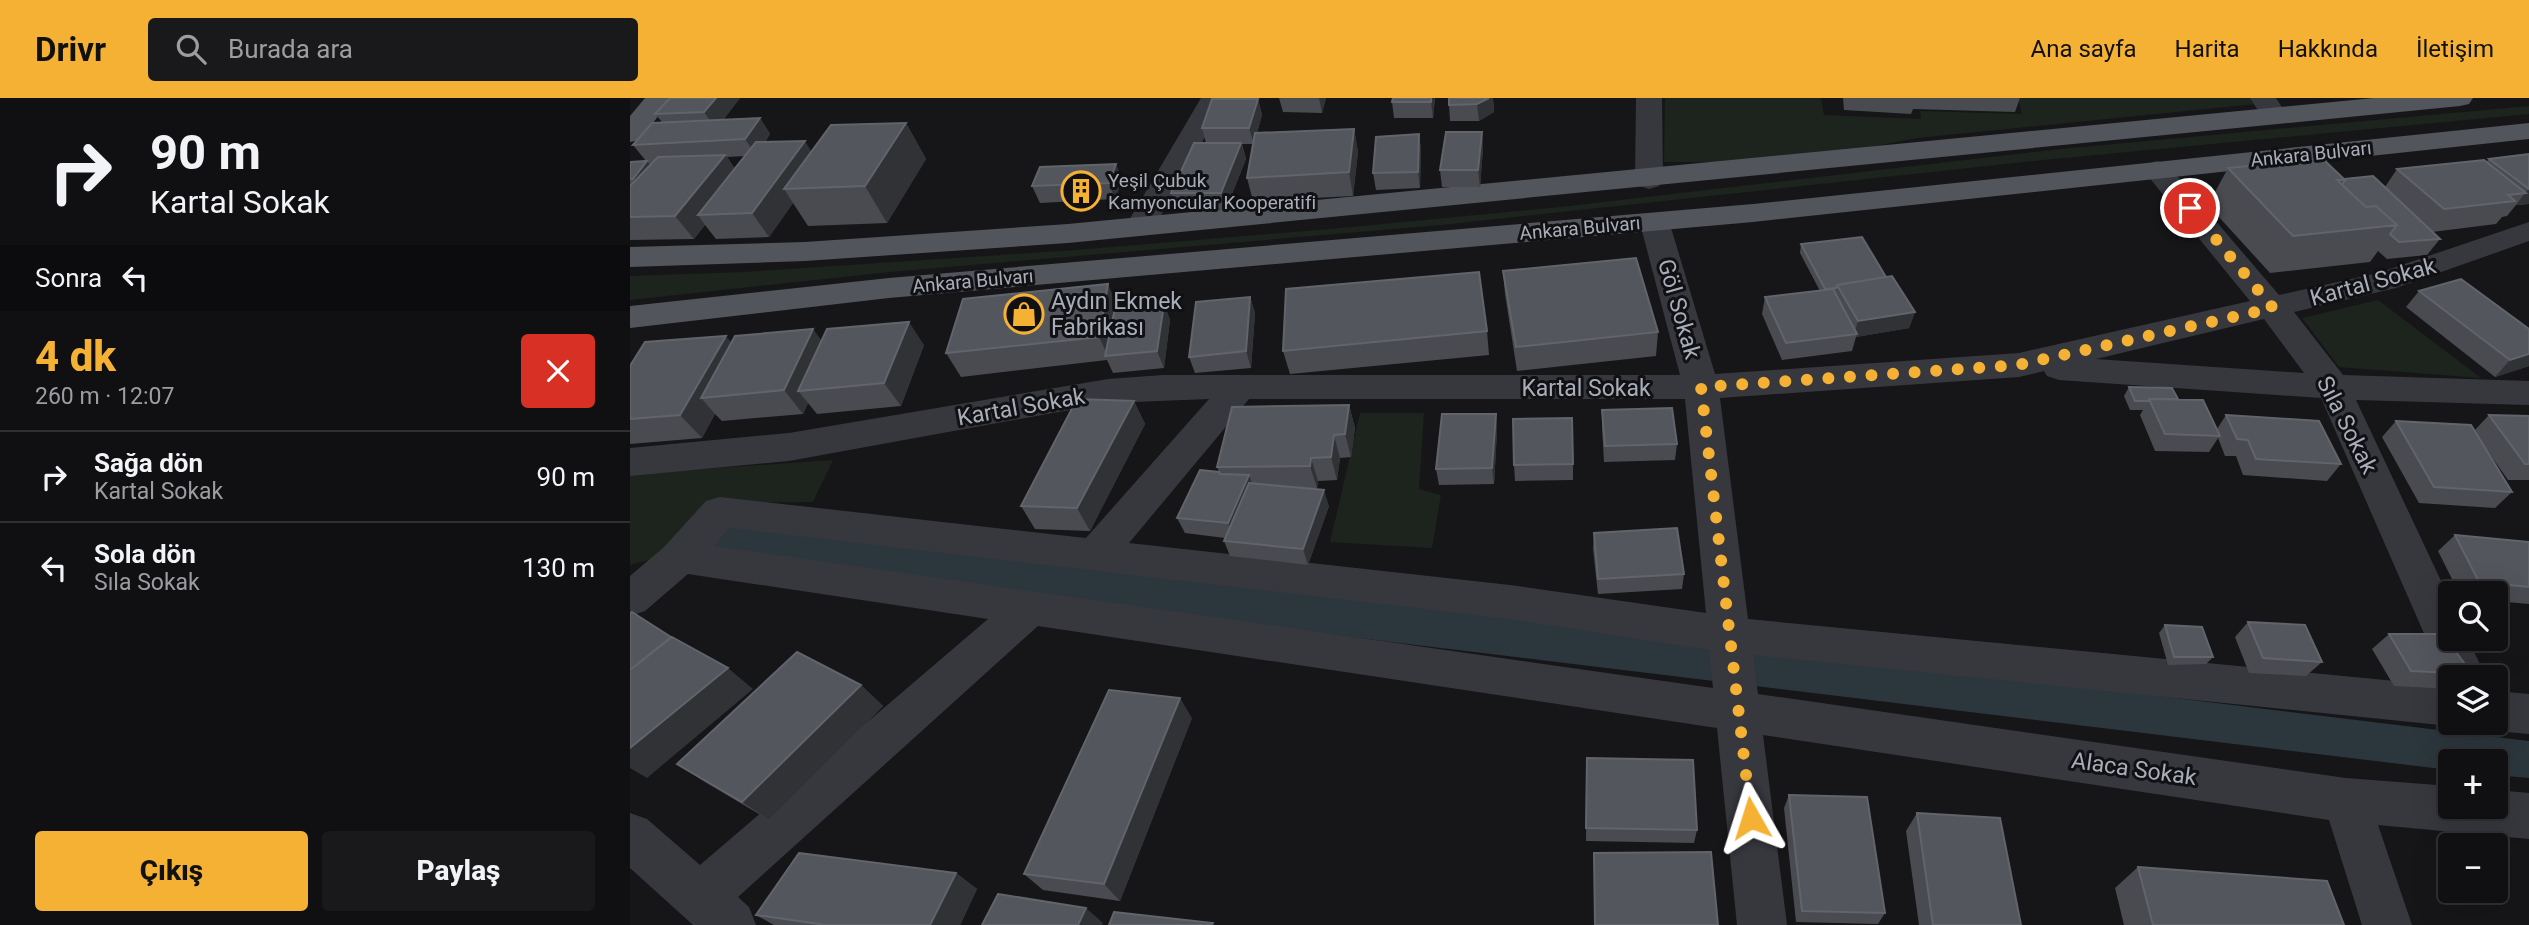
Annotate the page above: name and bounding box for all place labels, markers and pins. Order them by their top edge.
place label: Yeşil Çubuk Kamyoncular Kooperatifi [1108,169,1316,214]
building icon: Yeşil Çubuk Kamyoncular Kooperatifi [1060,170,1102,212]
pin [2160,178,2220,238]
place label: Aydın Ekmek Fabrikası [1051,288,1182,341]
shop icon: Aydın Ekmek Fabrikası [1003,293,1045,335]

